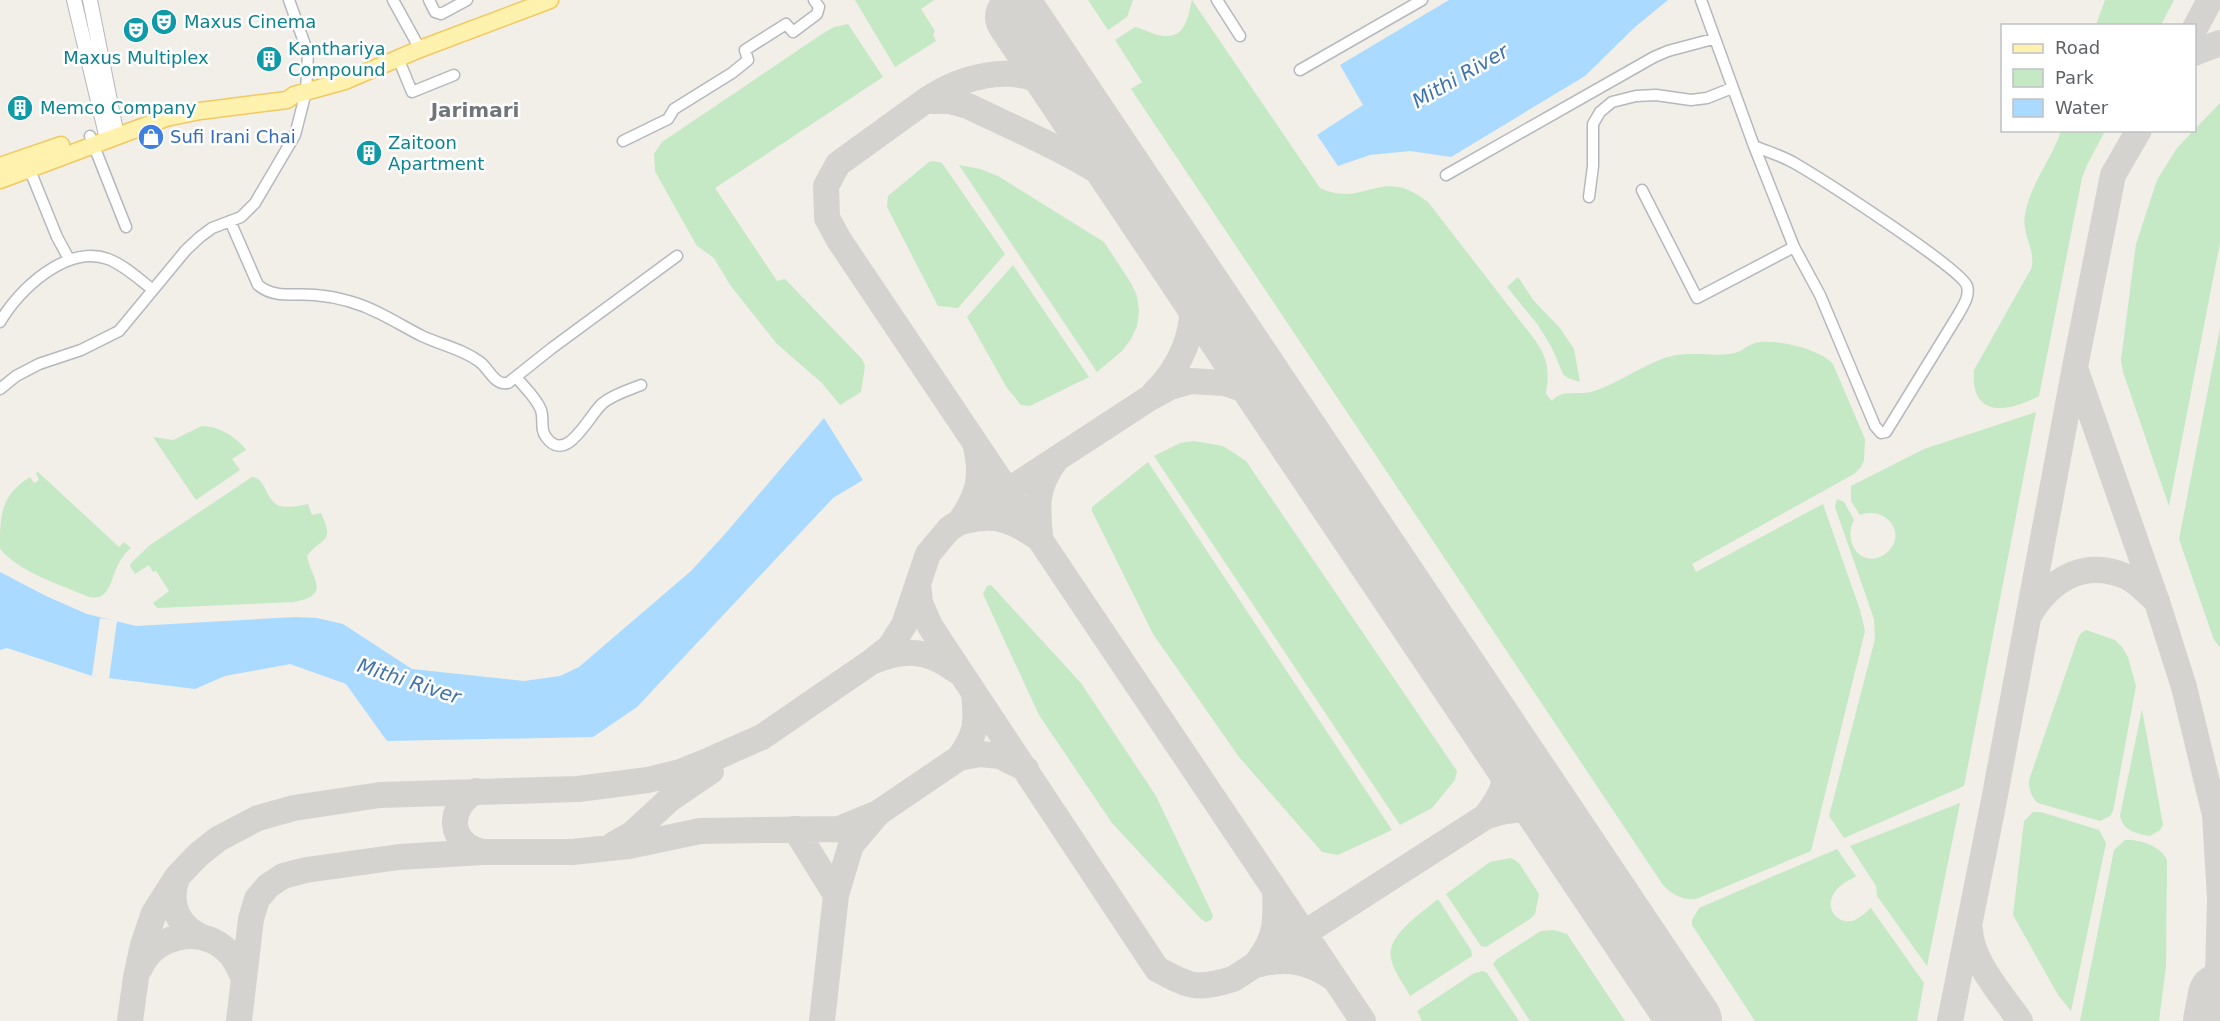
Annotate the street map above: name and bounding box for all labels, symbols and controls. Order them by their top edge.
theatre icon: Maxus Cinema [149,7,179,37]
place label: Maxus Cinema [184,11,316,32]
theatre icon: Maxus Multiplex [121,15,151,45]
legend [2001,24,2196,132]
text: Road [2055,37,2100,58]
place label: Kanthariya Compound [288,38,386,80]
water label: Mithi River [1408,38,1514,113]
building icon: Kanthariya Compound [254,44,284,74]
place label: Maxus Multiplex [63,47,209,68]
text: Park [2055,67,2094,88]
building icon: Memco Company [5,93,35,123]
place label: Memco Company [40,97,197,118]
text: Water [2055,97,2109,118]
district label: Jarimari [429,98,519,122]
shop icon: Sufi Irani Chai [136,122,166,152]
place label: Sufi Irani Chai [170,126,296,147]
place label: Zaitoon Apartment [388,132,484,174]
building icon: Zaitoon Apartment [354,138,384,168]
water label: Mithi River [354,653,465,710]

